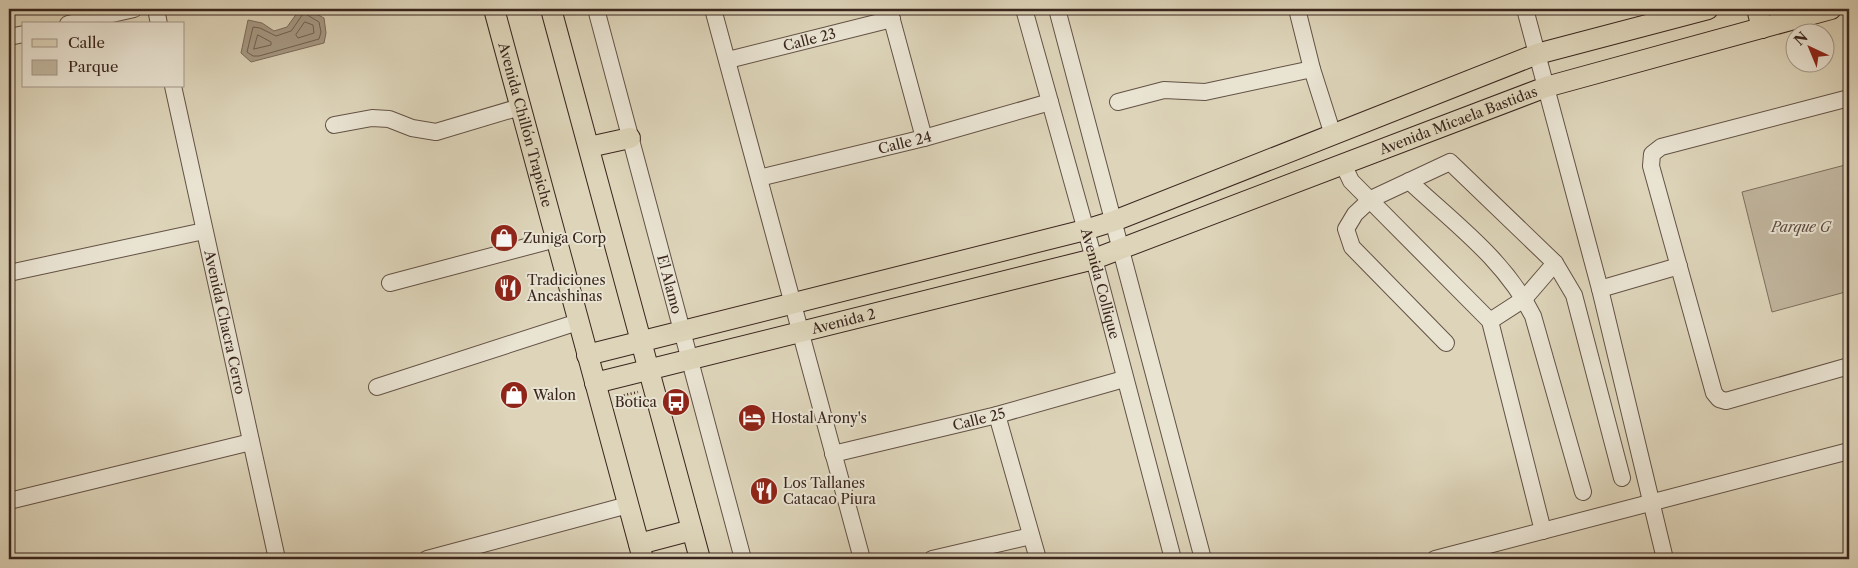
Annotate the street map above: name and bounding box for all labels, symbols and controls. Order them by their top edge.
legend [22,22,185,88]
north arrow [1786,22,1836,72]
street label: Calle 23 [781,24,838,55]
text: N [1790,28,1812,49]
text: Calle [68,33,105,52]
street label: Avenida Chillón Trapiche [494,40,556,209]
text: Parque [68,57,118,76]
street label: Avenida Micaela Bastidas [1376,82,1540,159]
street label: Calle 24 [876,127,934,158]
park label: Parque G [1770,218,1832,236]
shop icon: Zuniga Corp [489,223,519,253]
street label: Avenida Collique [1077,225,1124,341]
place label: Zuniga Corp [523,229,606,247]
street label: Avenida Chacra Cerro [200,248,250,396]
street label: El Alamo [653,253,686,316]
place label: Tradiciones Ancashinas [526,271,606,305]
restaurant icon: Tradiciones Ancashinas [493,273,523,303]
street label: Avenida 2 [809,305,877,338]
shop icon: Walon [499,380,529,410]
place label: Walon [532,386,576,404]
bus stop icon: Botica [661,387,691,417]
place label: Botica [615,393,658,411]
hotel icon: Hostal Arony's [737,403,767,433]
street label: Calle 25 [951,404,1007,434]
place label: Hostal Arony's [771,409,867,427]
place label: Los Tallanes Catacao Piura [783,474,877,508]
restaurant icon: Los Tallanes Catacao Piura [749,476,779,506]

